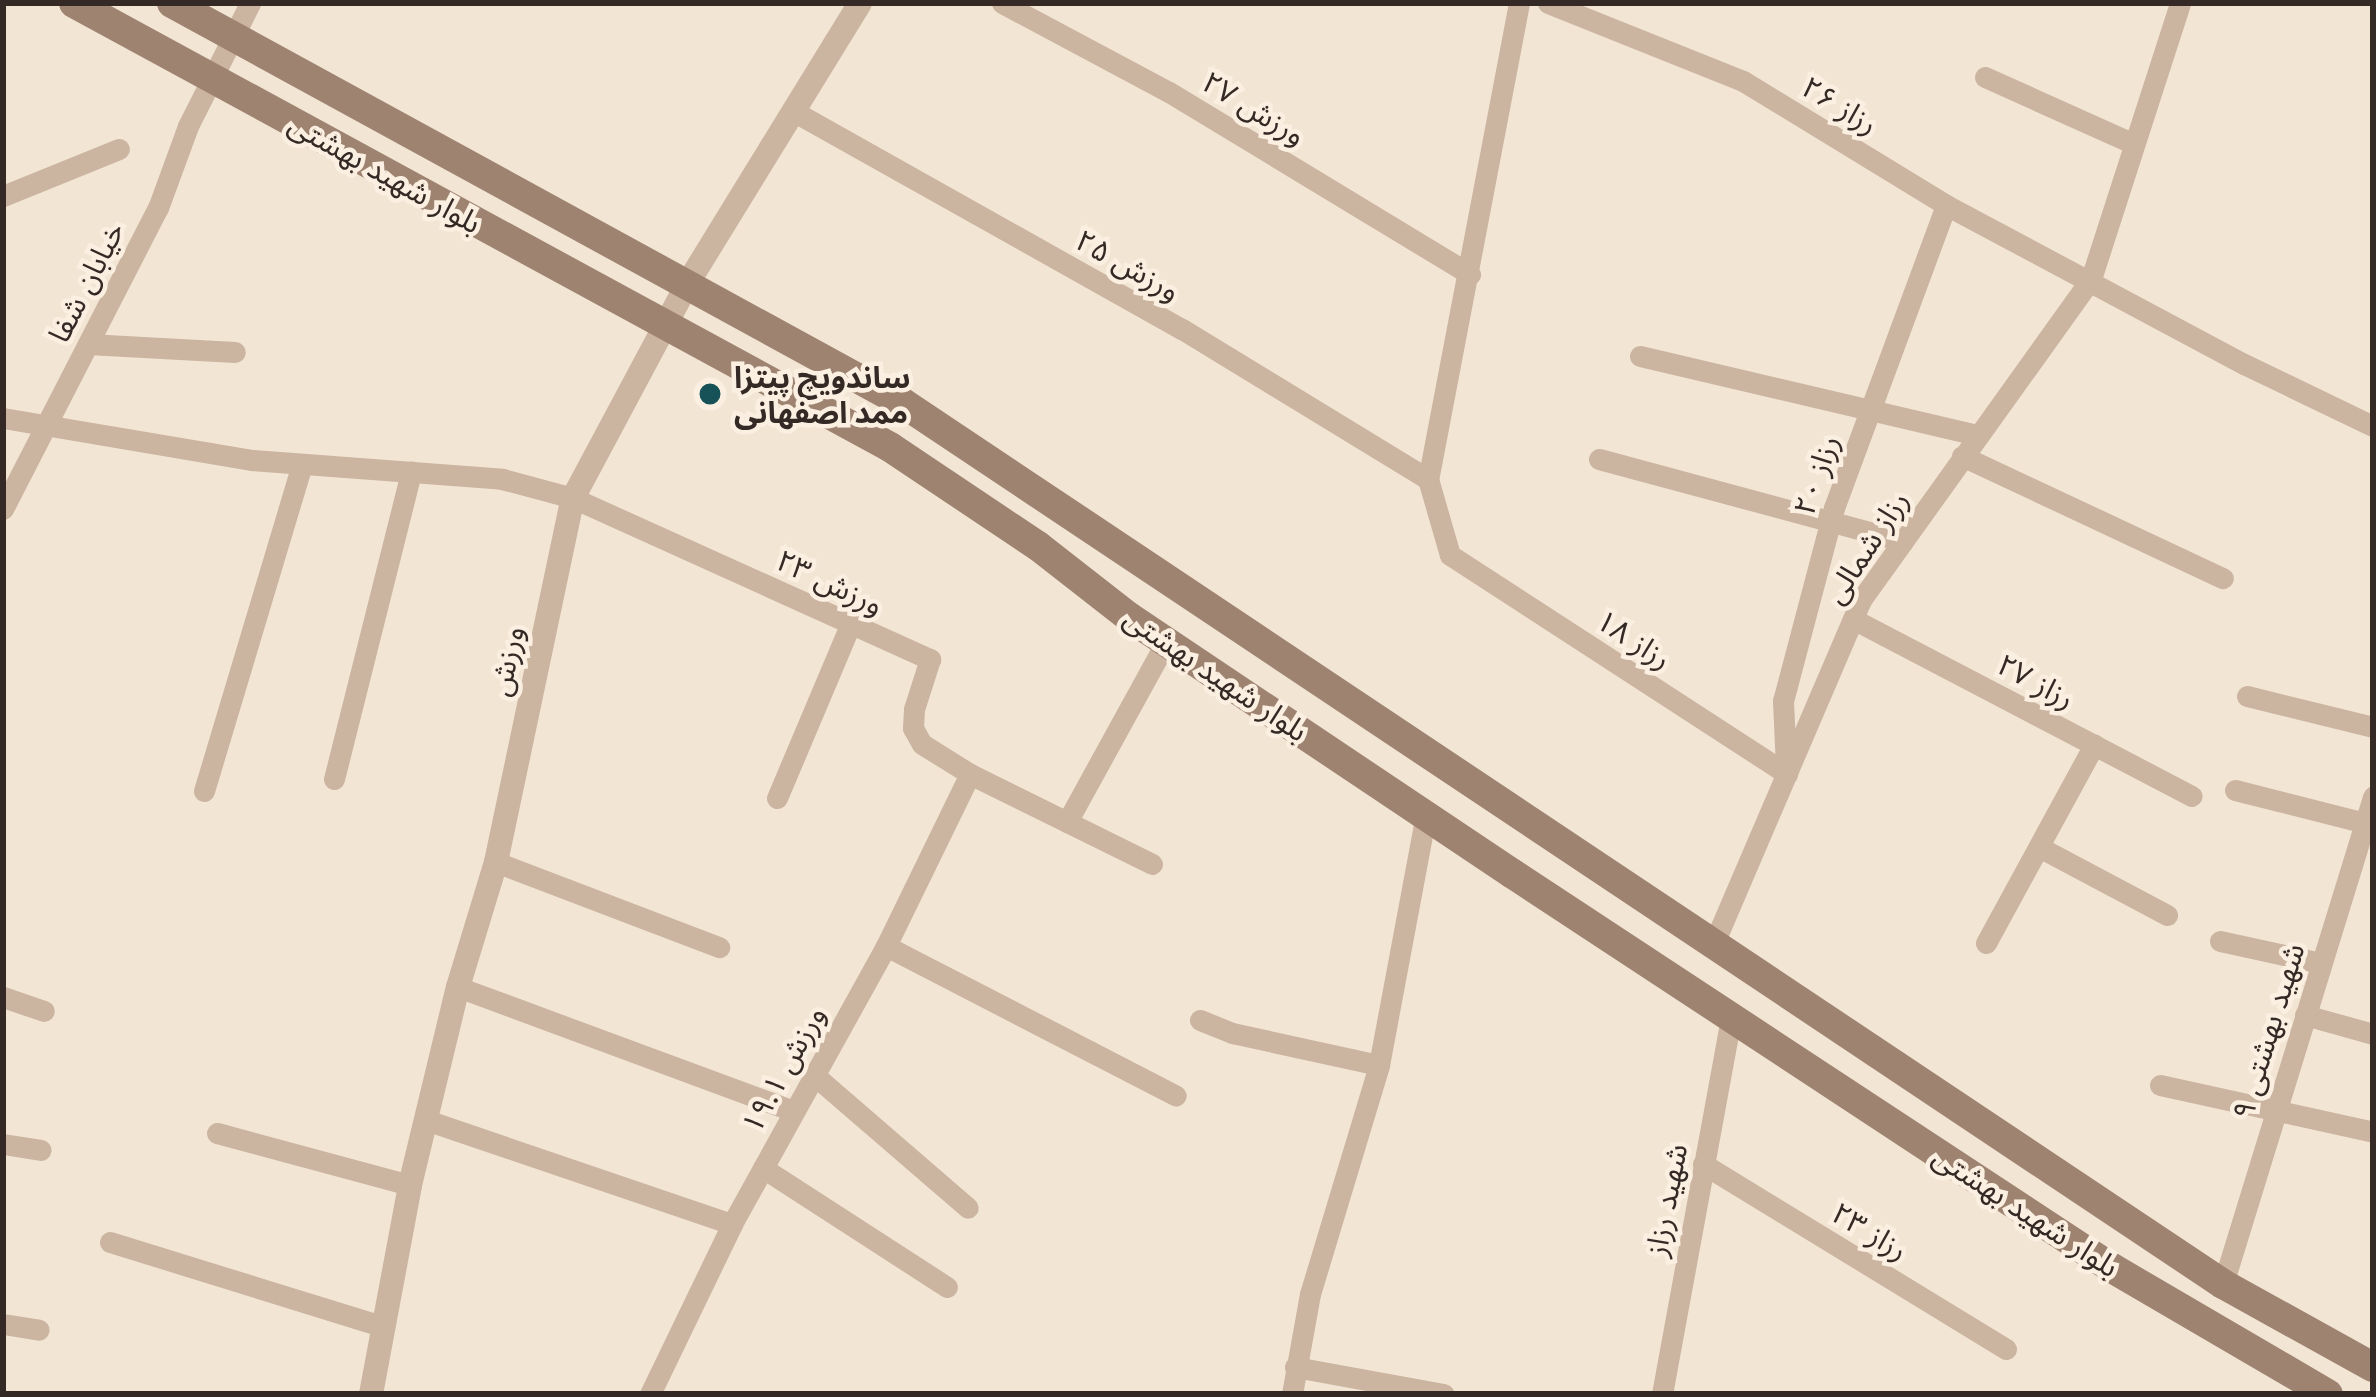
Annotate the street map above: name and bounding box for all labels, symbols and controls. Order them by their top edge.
street label: ورزش ۲۷ [1196,63,1312,153]
street label: رزاز ۲۶ [1796,68,1884,142]
street label: بلوار شهید بهشتی [283,105,487,241]
street label: خیابان شفا [40,216,132,348]
street label: ورزش ۲۵ [1070,222,1186,308]
place label: ساندویچ پیتزا ممد اصفهانی [734,359,911,430]
marker: ساندویچ پیتزا ممد اصفهانی [697,381,723,407]
street label: رزاز ۲۰ [1786,430,1846,520]
street label: رزاز شمالی [1816,484,1916,610]
street label: ورزش ۲۳ [771,542,889,622]
street label: بلوار شهید بهشتی [1117,599,1315,749]
street label: رزاز ۱۸ [1590,602,1678,676]
street label: ورزش [481,623,531,699]
street label: رزاز ۲۷ [1991,646,2081,716]
street label: شهید بهشتی ۹ [2224,939,2312,1123]
street label: ورزش ۱۹.۱ [733,999,833,1139]
street label: بلوار شهید بهشتی [1926,1138,2126,1284]
street label: شهید رزاز [1637,1141,1695,1259]
street label: رزاز ۲۳ [1826,1194,1914,1268]

